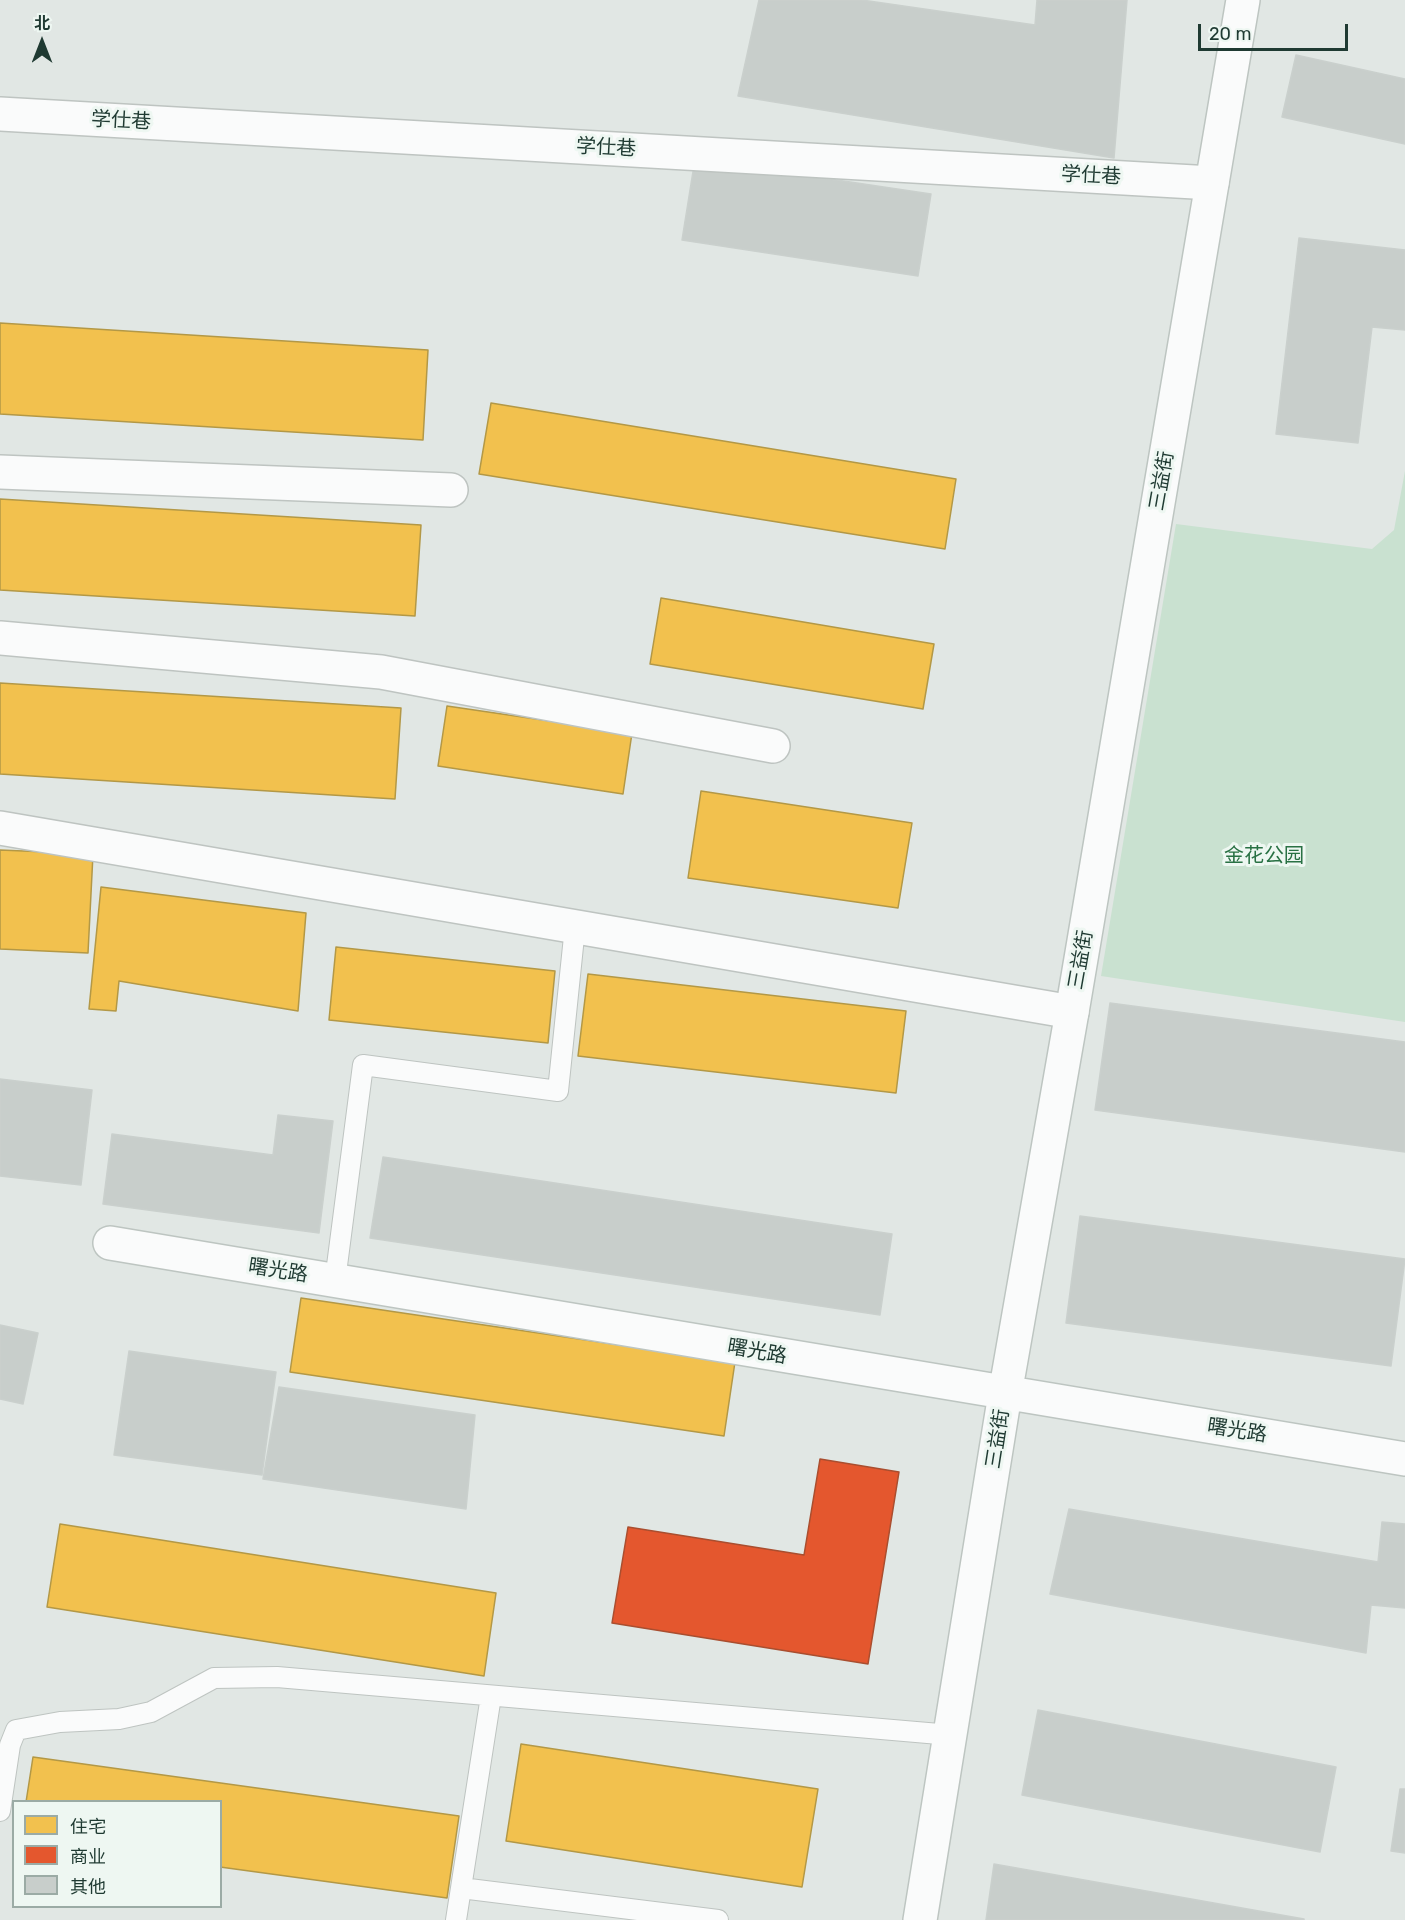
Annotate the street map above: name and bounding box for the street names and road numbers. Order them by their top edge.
street label: 学仕巷 [90,107,152,135]
street label: 学仕巷 [575,134,637,162]
street label: 学仕巷 [1060,162,1122,190]
street label: 三益街 [1145,449,1179,513]
street label: 三益街 [1064,928,1098,992]
street label: 曙光路 [246,1254,310,1288]
street label: 曙光路 [725,1335,789,1369]
street label: 三益街 [981,1407,1015,1471]
street label: 曙光路 [1205,1414,1269,1448]

